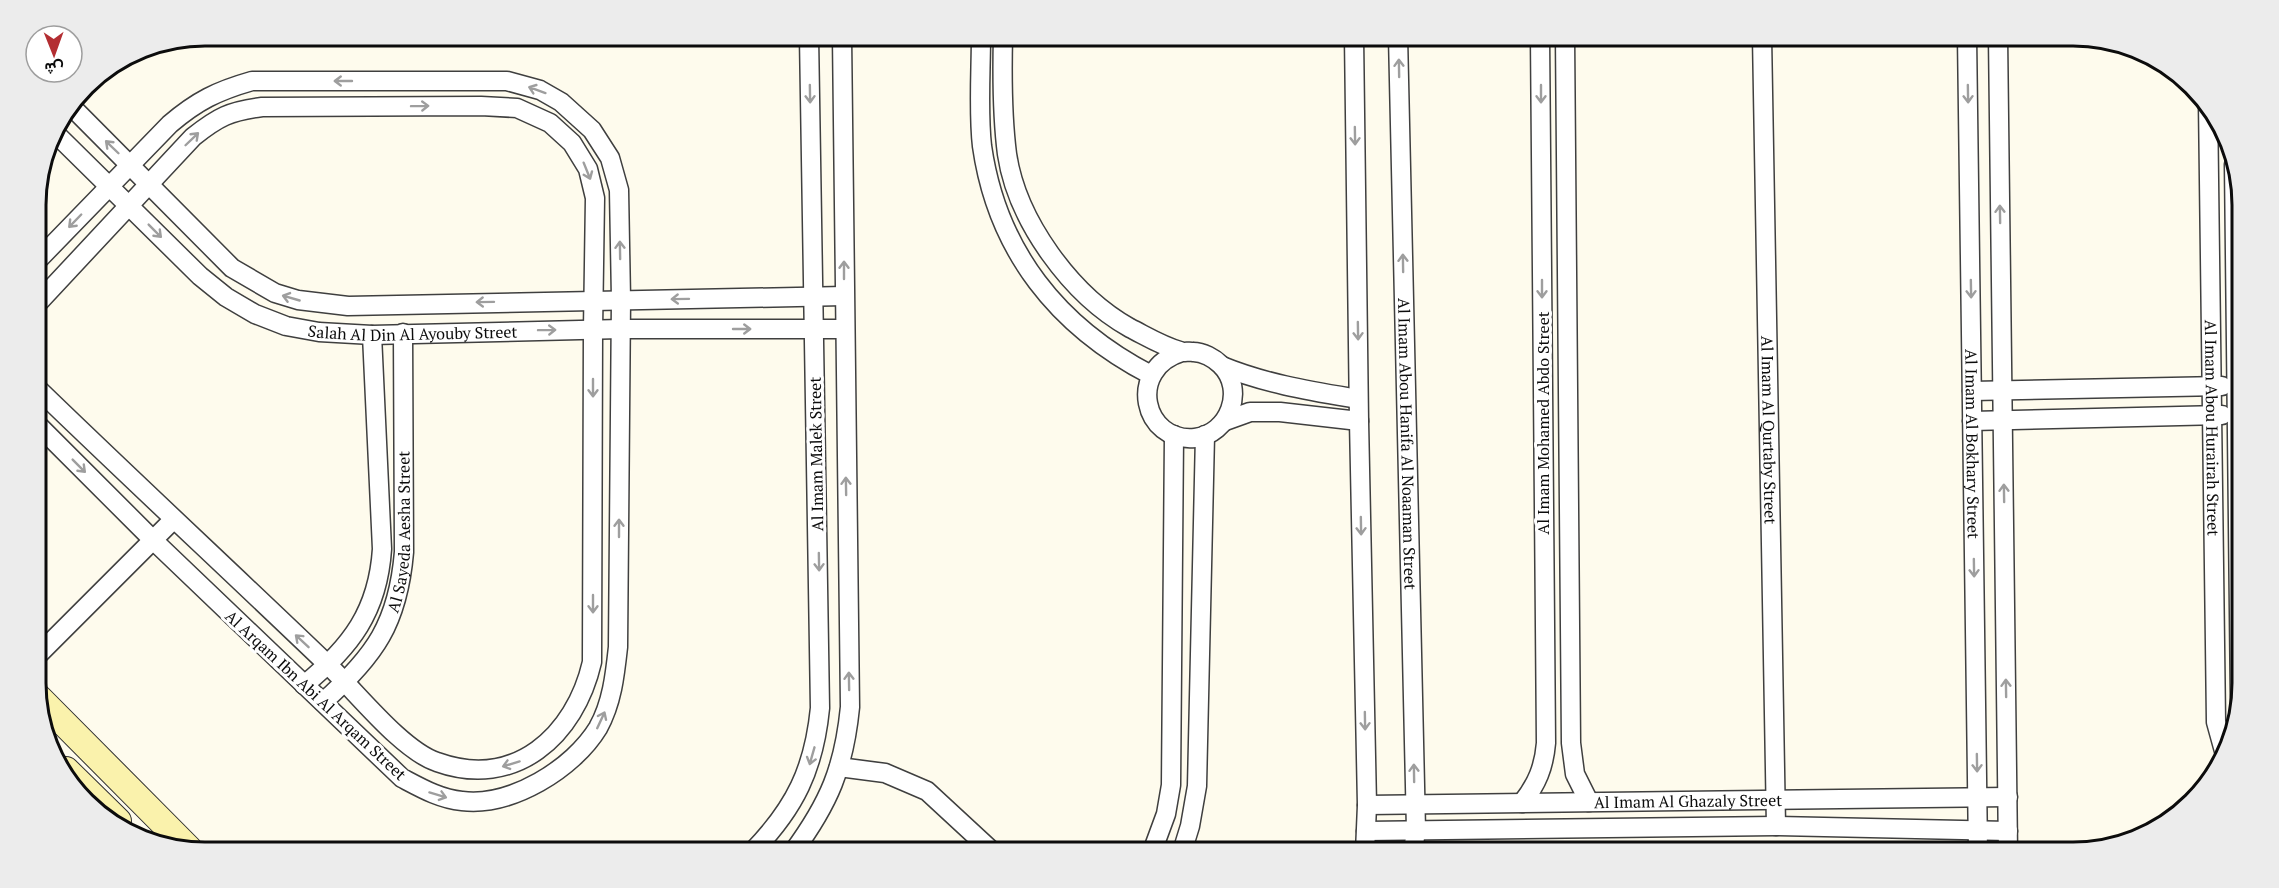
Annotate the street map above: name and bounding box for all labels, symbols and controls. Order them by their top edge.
north arrow [24,24,84,84]
text: ش [44,58,64,80]
one-way arrow [1393,58,1405,78]
one-way arrow [334,75,354,87]
one-way arrow [528,84,546,95]
one-way arrow [804,84,816,104]
one-way arrow [1535,84,1547,104]
one-way arrow [1962,84,1974,104]
one-way arrow [409,100,429,112]
one-way arrow [1349,126,1361,146]
one-way arrow [184,132,199,146]
one-way arrow [105,139,120,154]
one-way arrow [582,161,593,180]
one-way arrow [1995,205,2006,225]
one-way arrow [68,214,83,229]
one-way arrow [147,224,162,238]
one-way arrow [614,240,626,260]
one-way arrow [1397,253,1409,273]
one-way arrow [838,260,849,280]
one-way arrow [1536,279,1548,299]
one-way arrow [1965,279,1976,299]
one-way arrow [282,292,301,303]
one-way arrow [671,293,691,305]
one-way arrow [476,297,496,308]
street label: Al Imam Abou Hanifa Al Noaaman Street [1393,298,1422,590]
street label: Al Imam Mohamed Abdo Street [1532,311,1554,535]
street label: Salah Al Din Al Ayouby Street [306,319,518,346]
street label: Al Imam Abou Hurairah Street [2200,320,2225,536]
one-way arrow [1352,321,1363,341]
one-way arrow [732,323,752,335]
one-way arrow [537,325,557,336]
street label: Al Imam Al Qurtaby Street [1756,335,1782,525]
street label: Al Imam Al Bokhary Street [1960,349,1985,539]
street label: Al Imam Malek Street [804,377,828,531]
one-way arrow [587,378,599,398]
street label: Al Sayeda Aesha Street [382,451,415,615]
one-way arrow [72,459,87,474]
one-way arrow [841,476,852,496]
one-way arrow [1998,484,2010,504]
one-way arrow [1355,516,1367,536]
one-way arrow [613,518,625,538]
one-way arrow [813,552,825,572]
one-way arrow [1969,558,1980,578]
one-way arrow [587,594,599,614]
street label: Al Arqam Ibn Abi Al Arqam Street [221,605,411,785]
one-way arrow [295,634,310,648]
one-way arrow [844,671,855,691]
one-way arrow [2000,679,2012,699]
one-way arrow [596,711,607,729]
one-way arrow [1359,711,1371,731]
one-way arrow [806,747,817,766]
one-way arrow [1971,753,1983,773]
one-way arrow [502,759,521,770]
one-way arrow [1409,763,1420,783]
street label: Al Imam Al Ghazaly Street [1594,789,1782,813]
one-way arrow [428,790,447,801]

